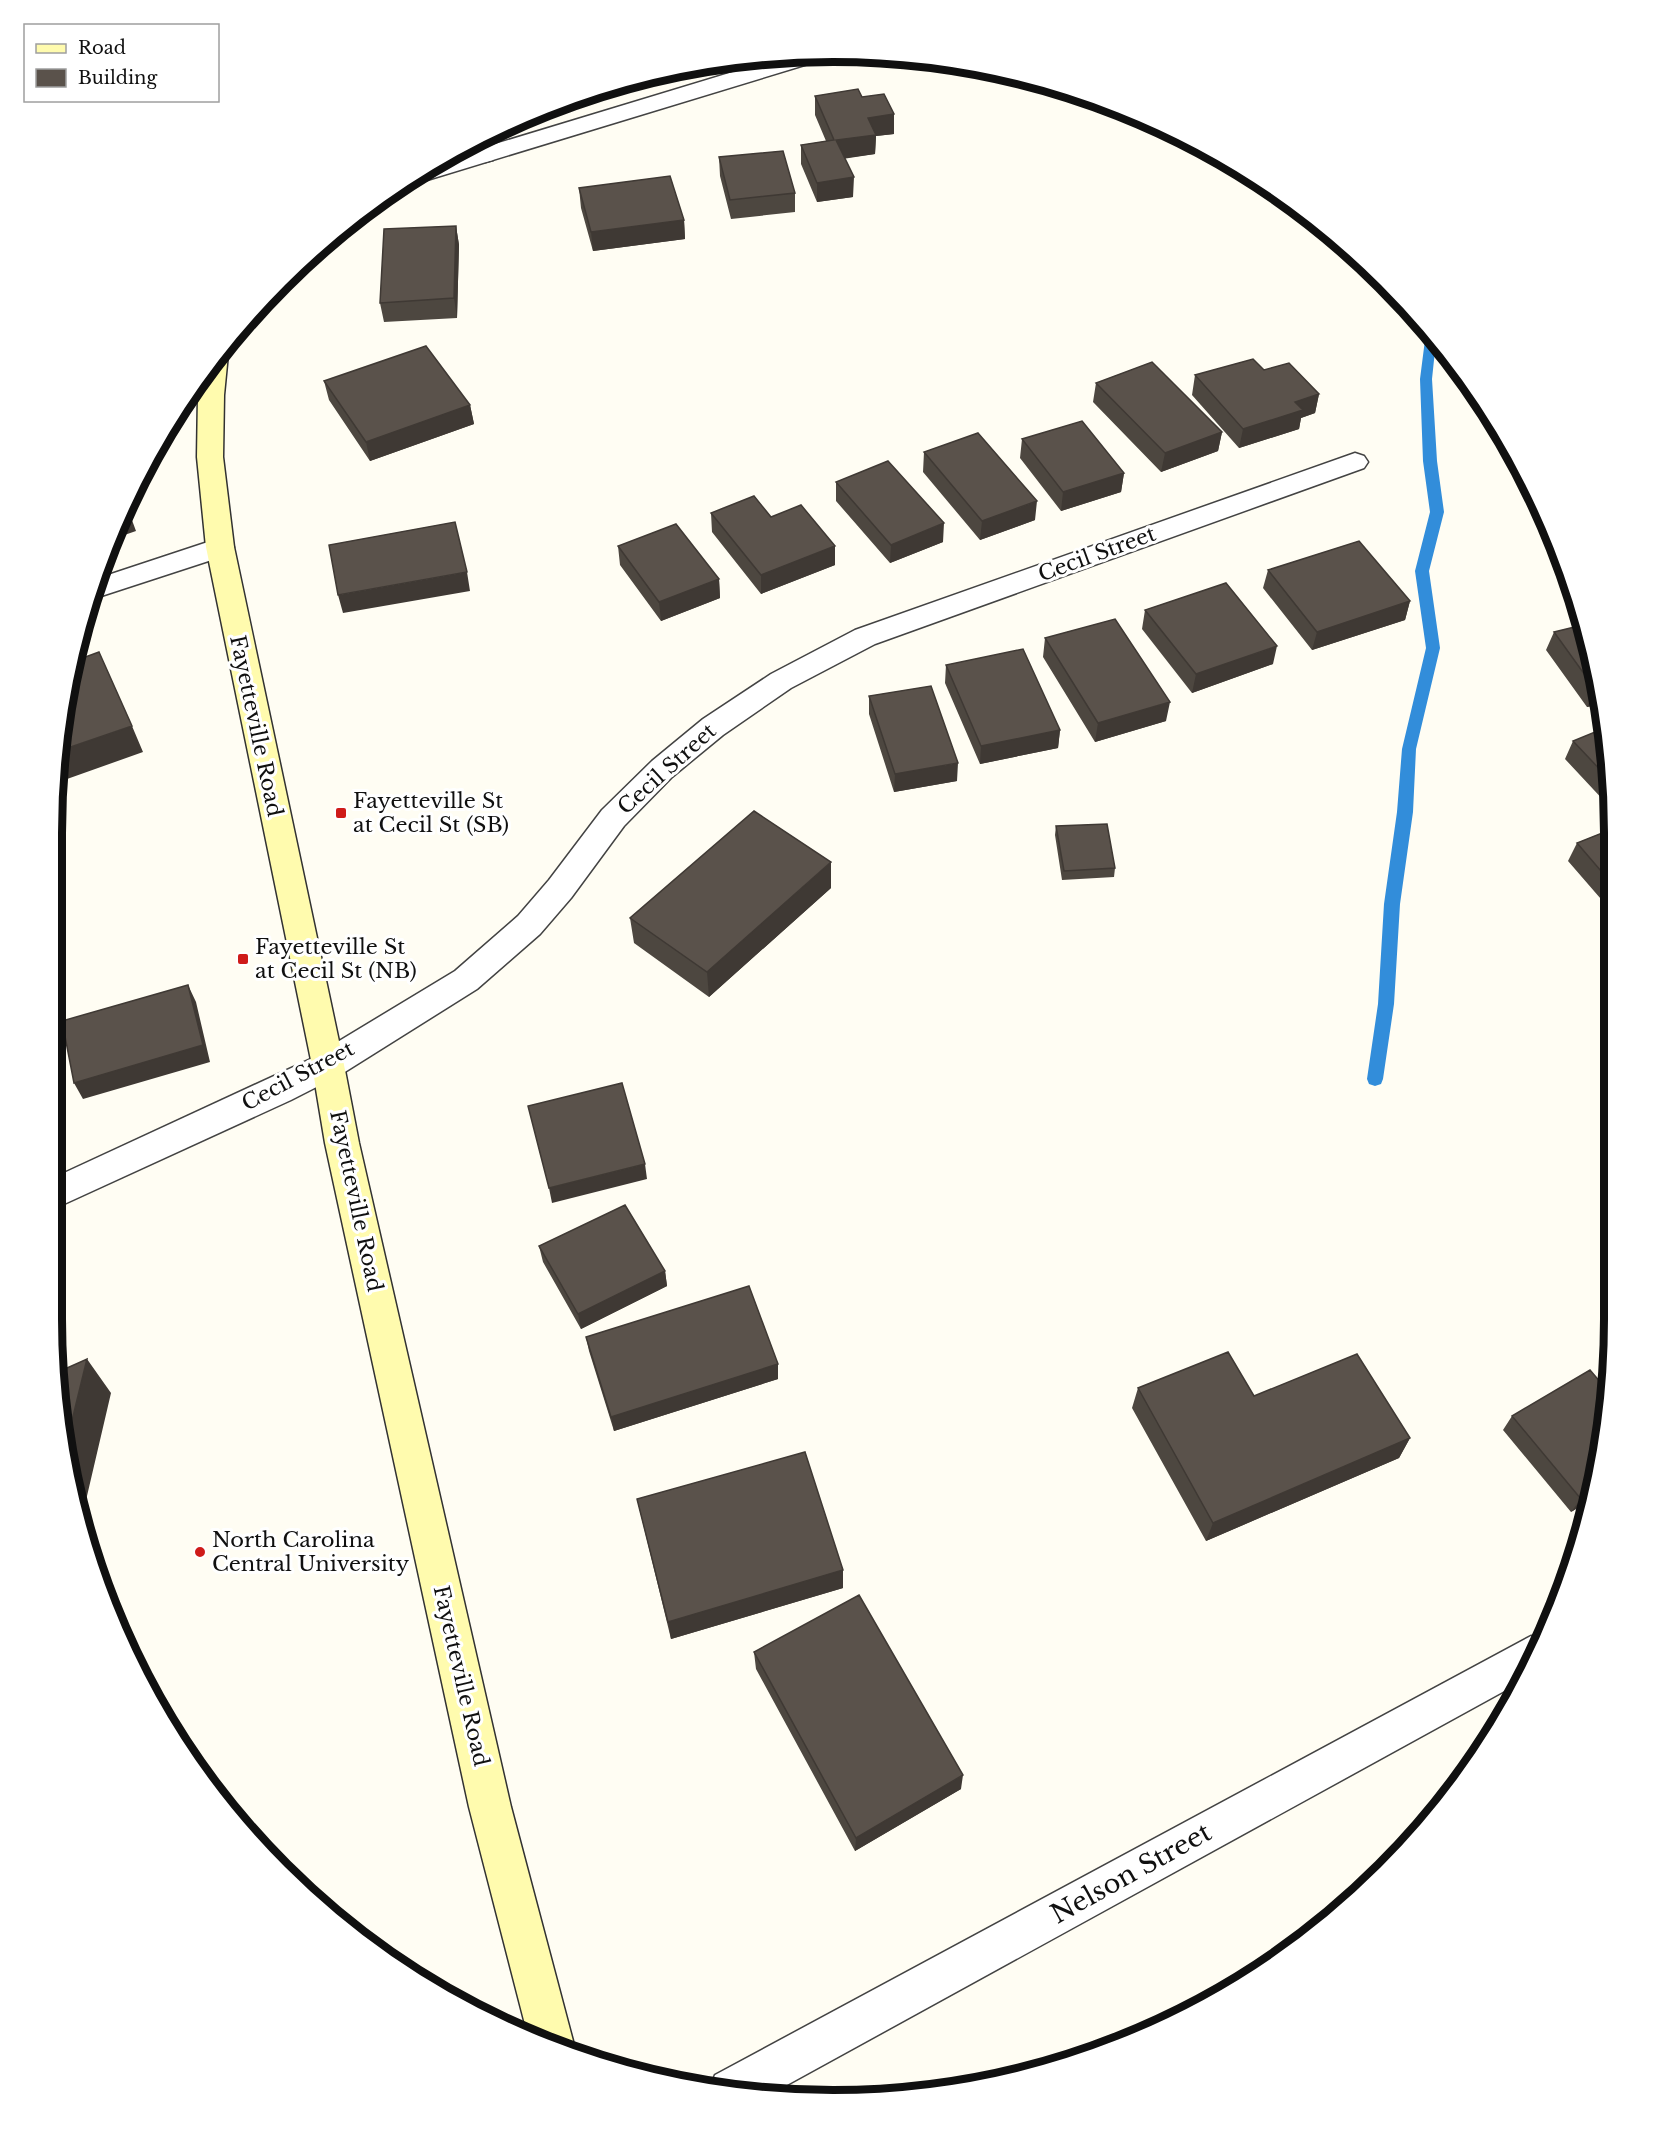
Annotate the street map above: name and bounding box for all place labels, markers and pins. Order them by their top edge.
place label: Fayetteville St at Cecil St (SB) [353,788,509,838]
marker: Fayetteville St at Cecil St (SB) [334,806,348,820]
place label: Fayetteville St at Cecil St (NB) [255,934,417,984]
marker: Fayetteville St at Cecil St (NB) [236,952,250,966]
place label: North Carolina Central University [212,1527,410,1577]
marker: North Carolina Central University [193,1545,207,1559]

